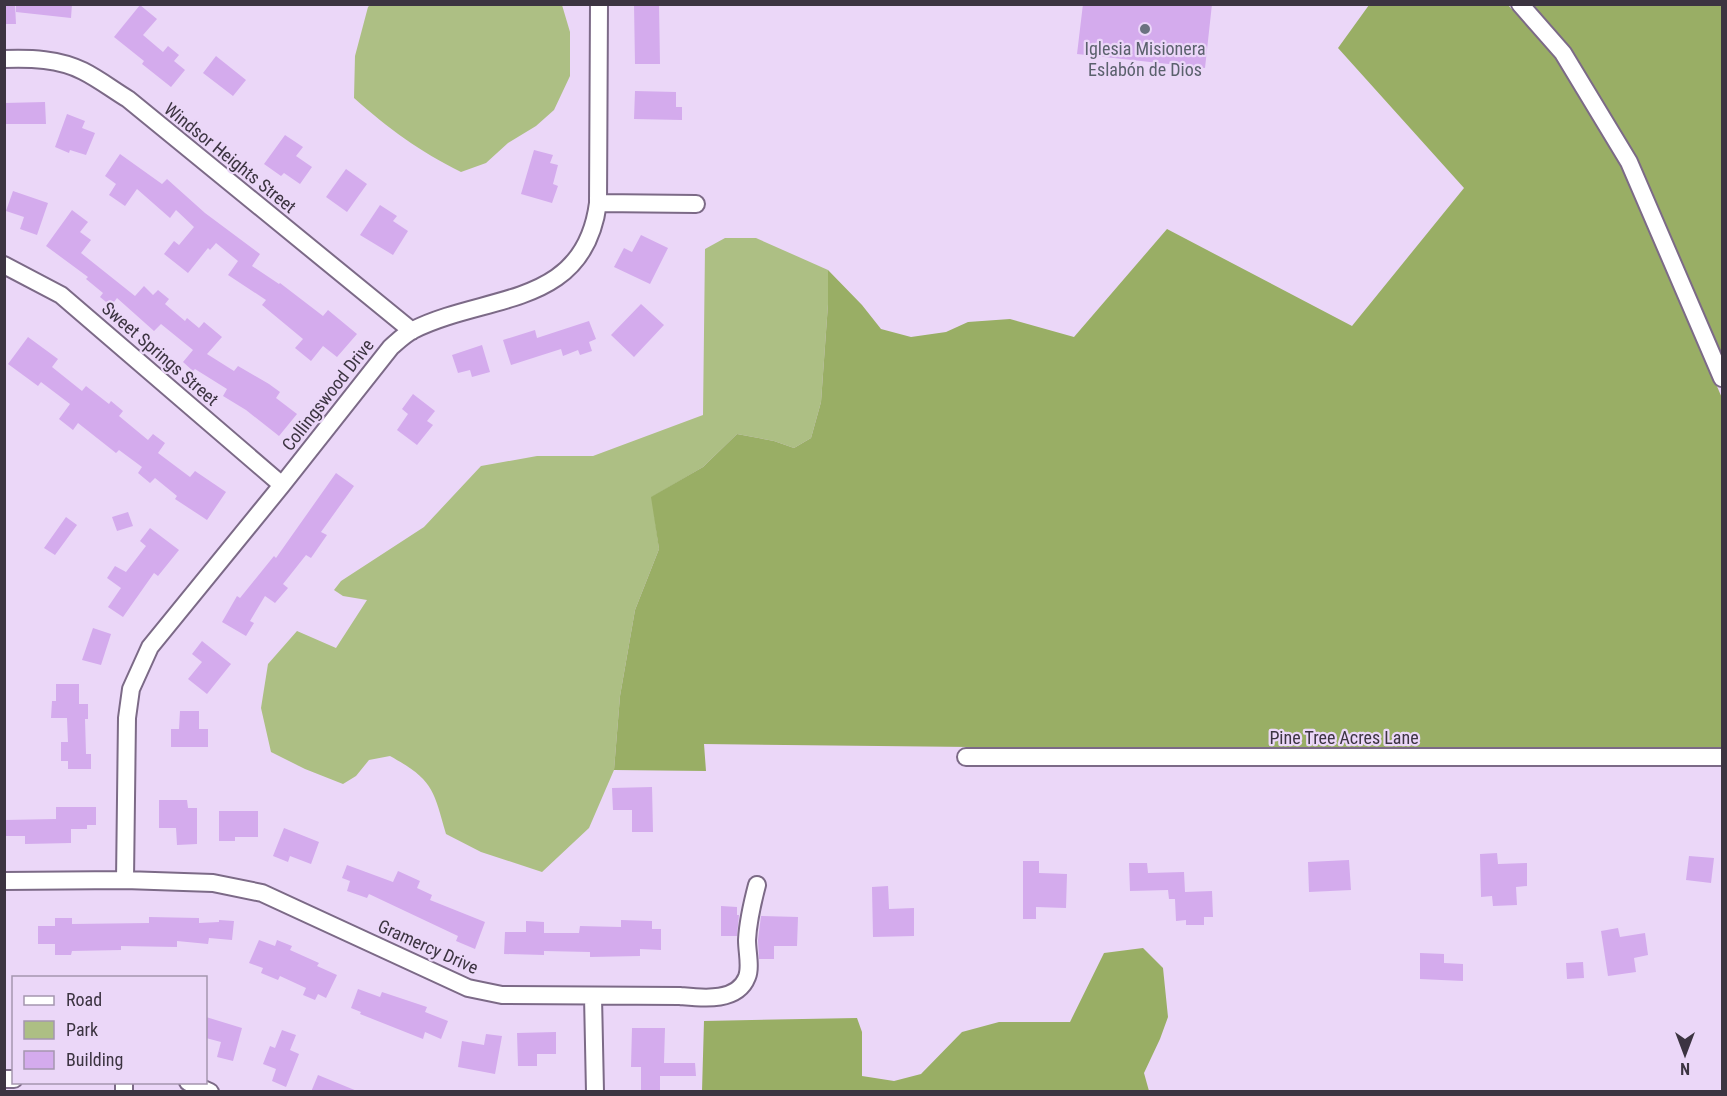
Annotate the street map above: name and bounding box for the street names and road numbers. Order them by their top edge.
street label: Windsor Heights Street [160,98,300,217]
street label: Sweet Springs Street [98,297,223,410]
street label: Collingswood Drive [277,335,378,455]
street label: Pine Tree Acres Lane [1269,727,1419,748]
street label: Gramercy Drive [375,915,482,978]

